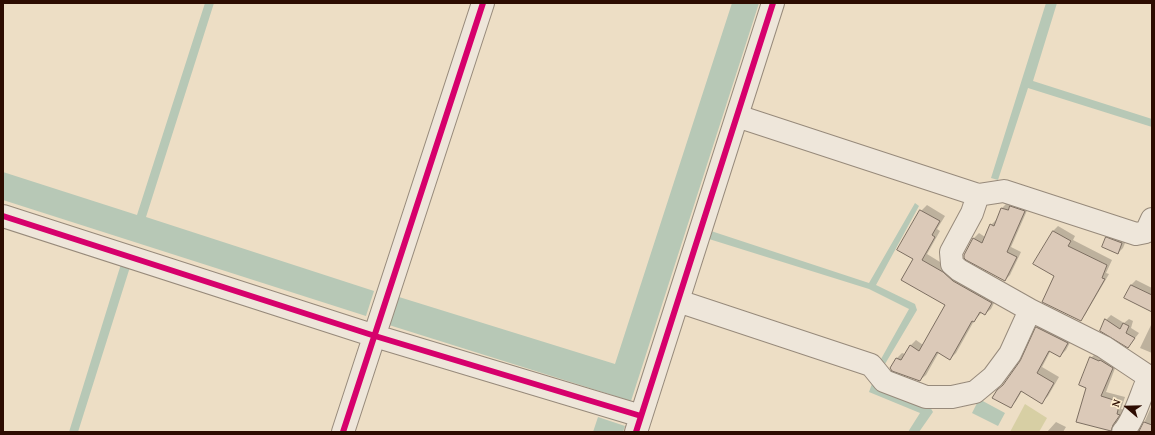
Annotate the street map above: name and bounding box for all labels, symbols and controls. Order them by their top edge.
north arrow [1107,387,1147,427]
text: N [1107,397,1124,409]

